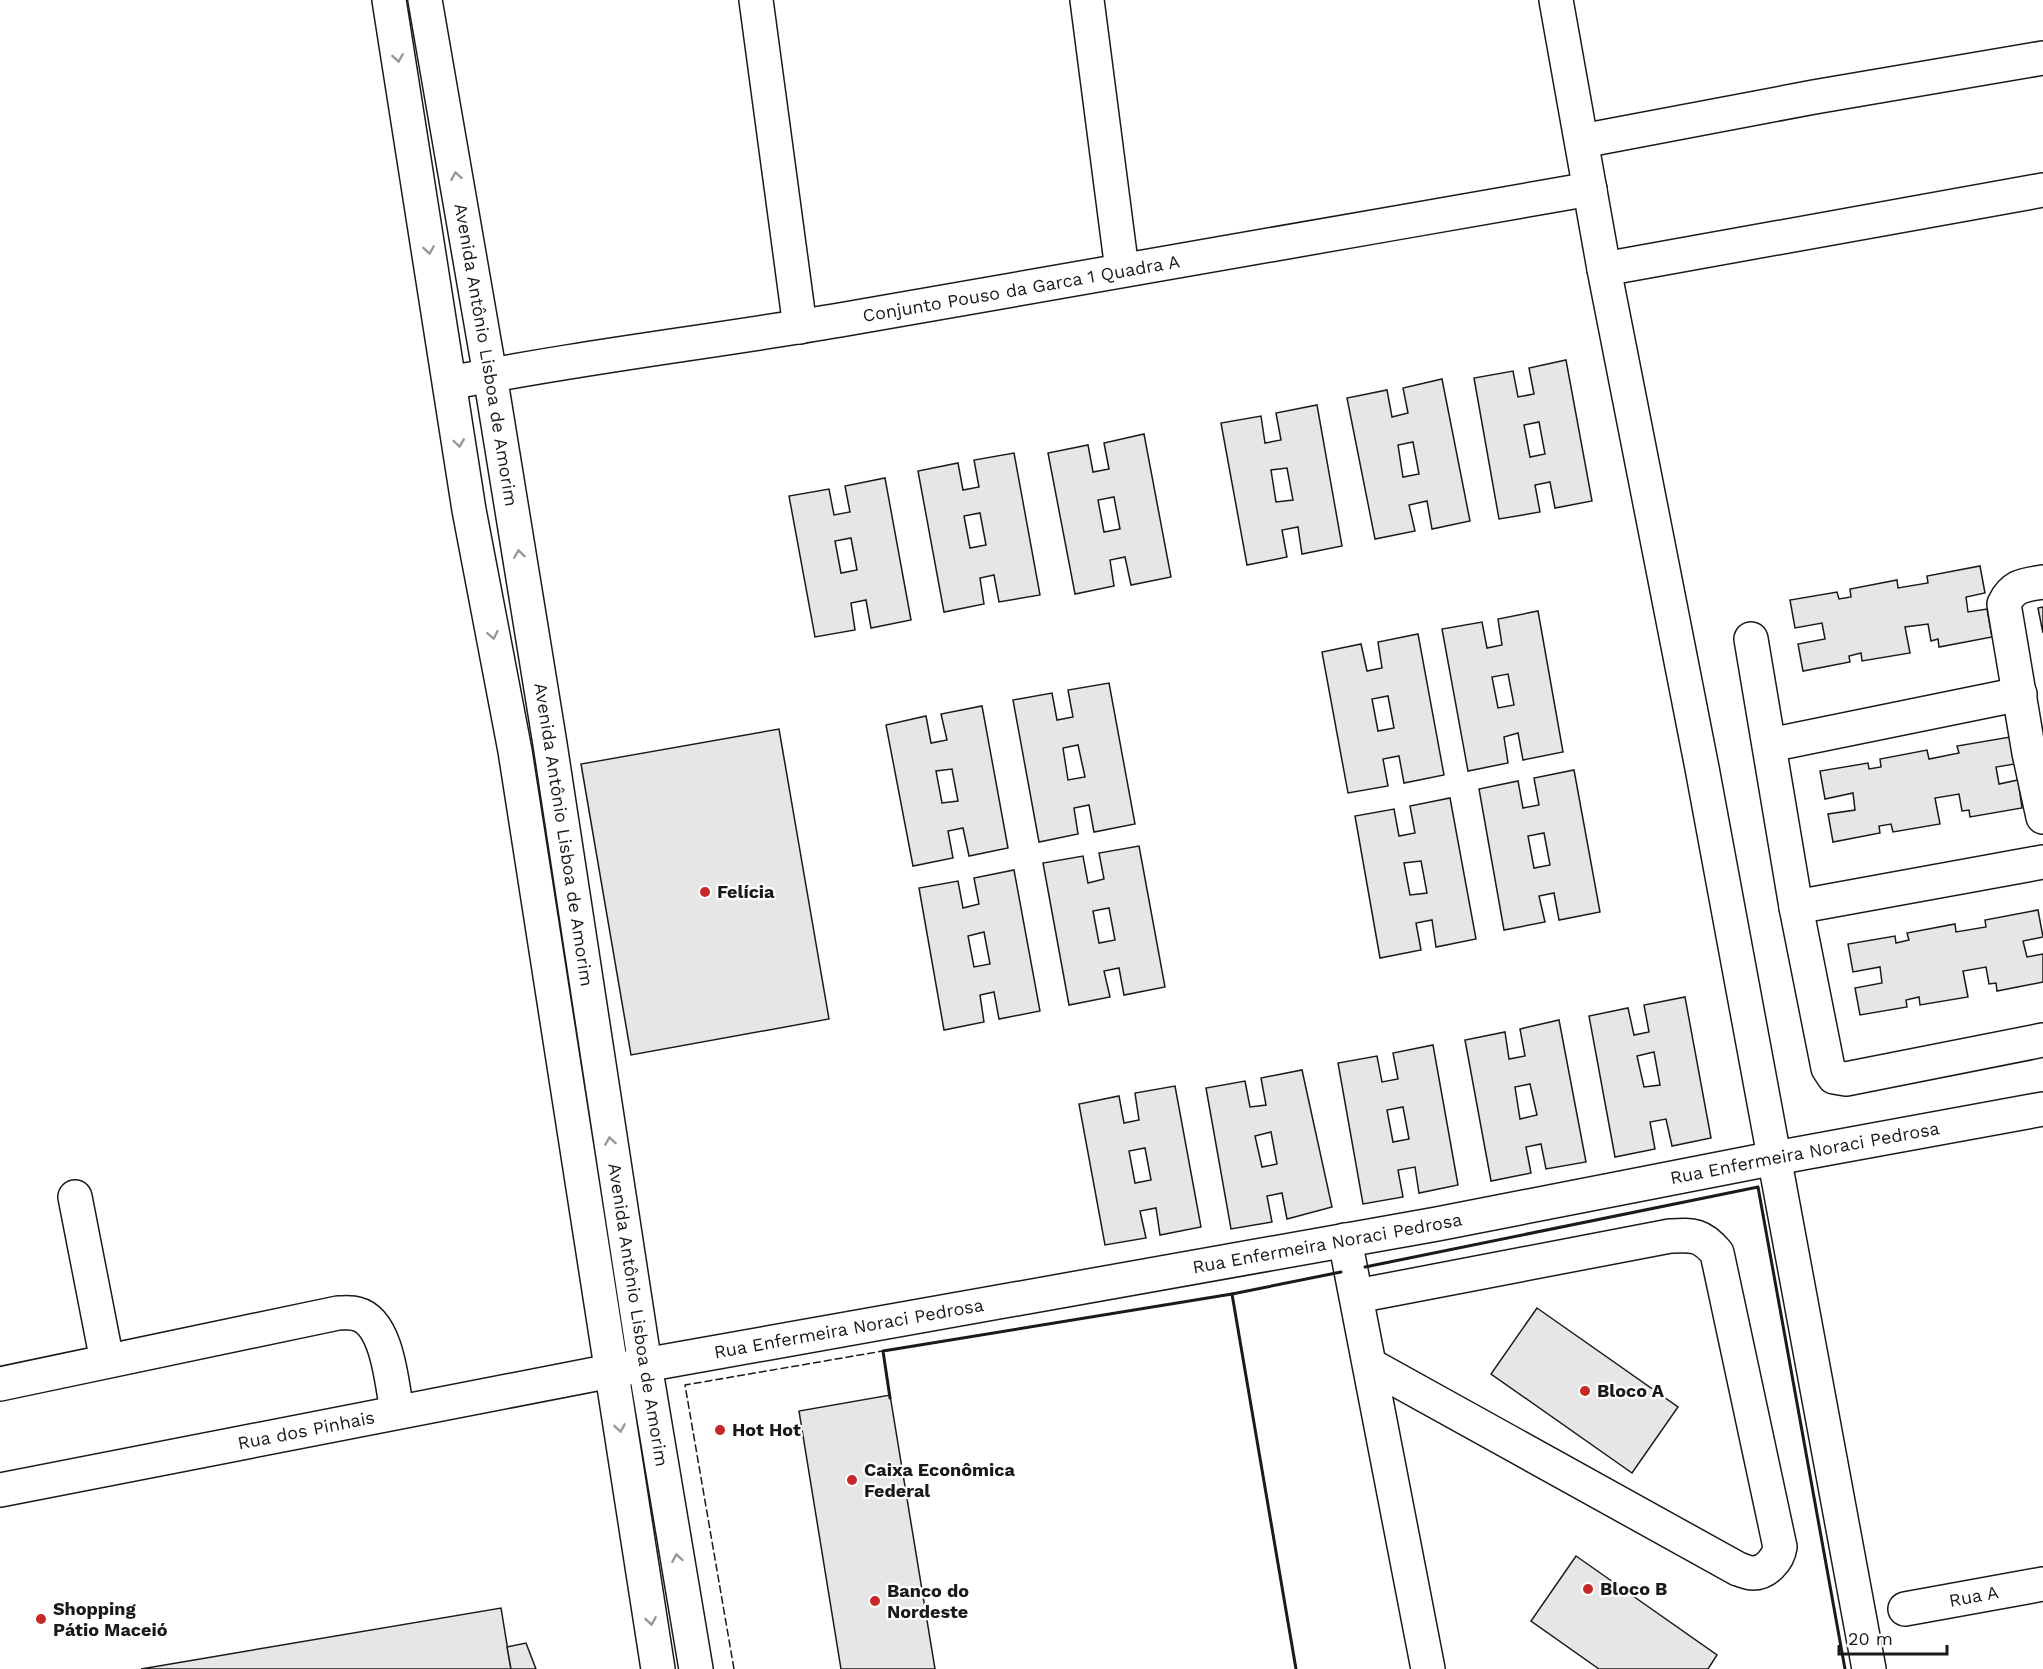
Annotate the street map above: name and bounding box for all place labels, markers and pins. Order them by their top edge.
place label: Felícia [717,881,775,902]
marker: Felícia [698,885,712,899]
place label: Bloco A [1597,1380,1665,1401]
marker: Bloco A [1578,1384,1592,1398]
place label: Hot Hot [732,1419,801,1440]
marker: Hot Hot [713,1423,727,1437]
place label: Caixa Econômica Federal [864,1459,1015,1501]
marker: Caixa Econômica Federal [845,1473,859,1487]
place label: Bloco B [1600,1578,1667,1599]
place label: Banco do Nordeste [887,1580,969,1622]
marker: Bloco B [1581,1582,1595,1596]
marker: Banco do Nordeste [868,1594,882,1608]
place label: Shopping Pátio Maceió [53,1598,168,1640]
marker: Shopping Pátio Maceió [34,1612,48,1626]

